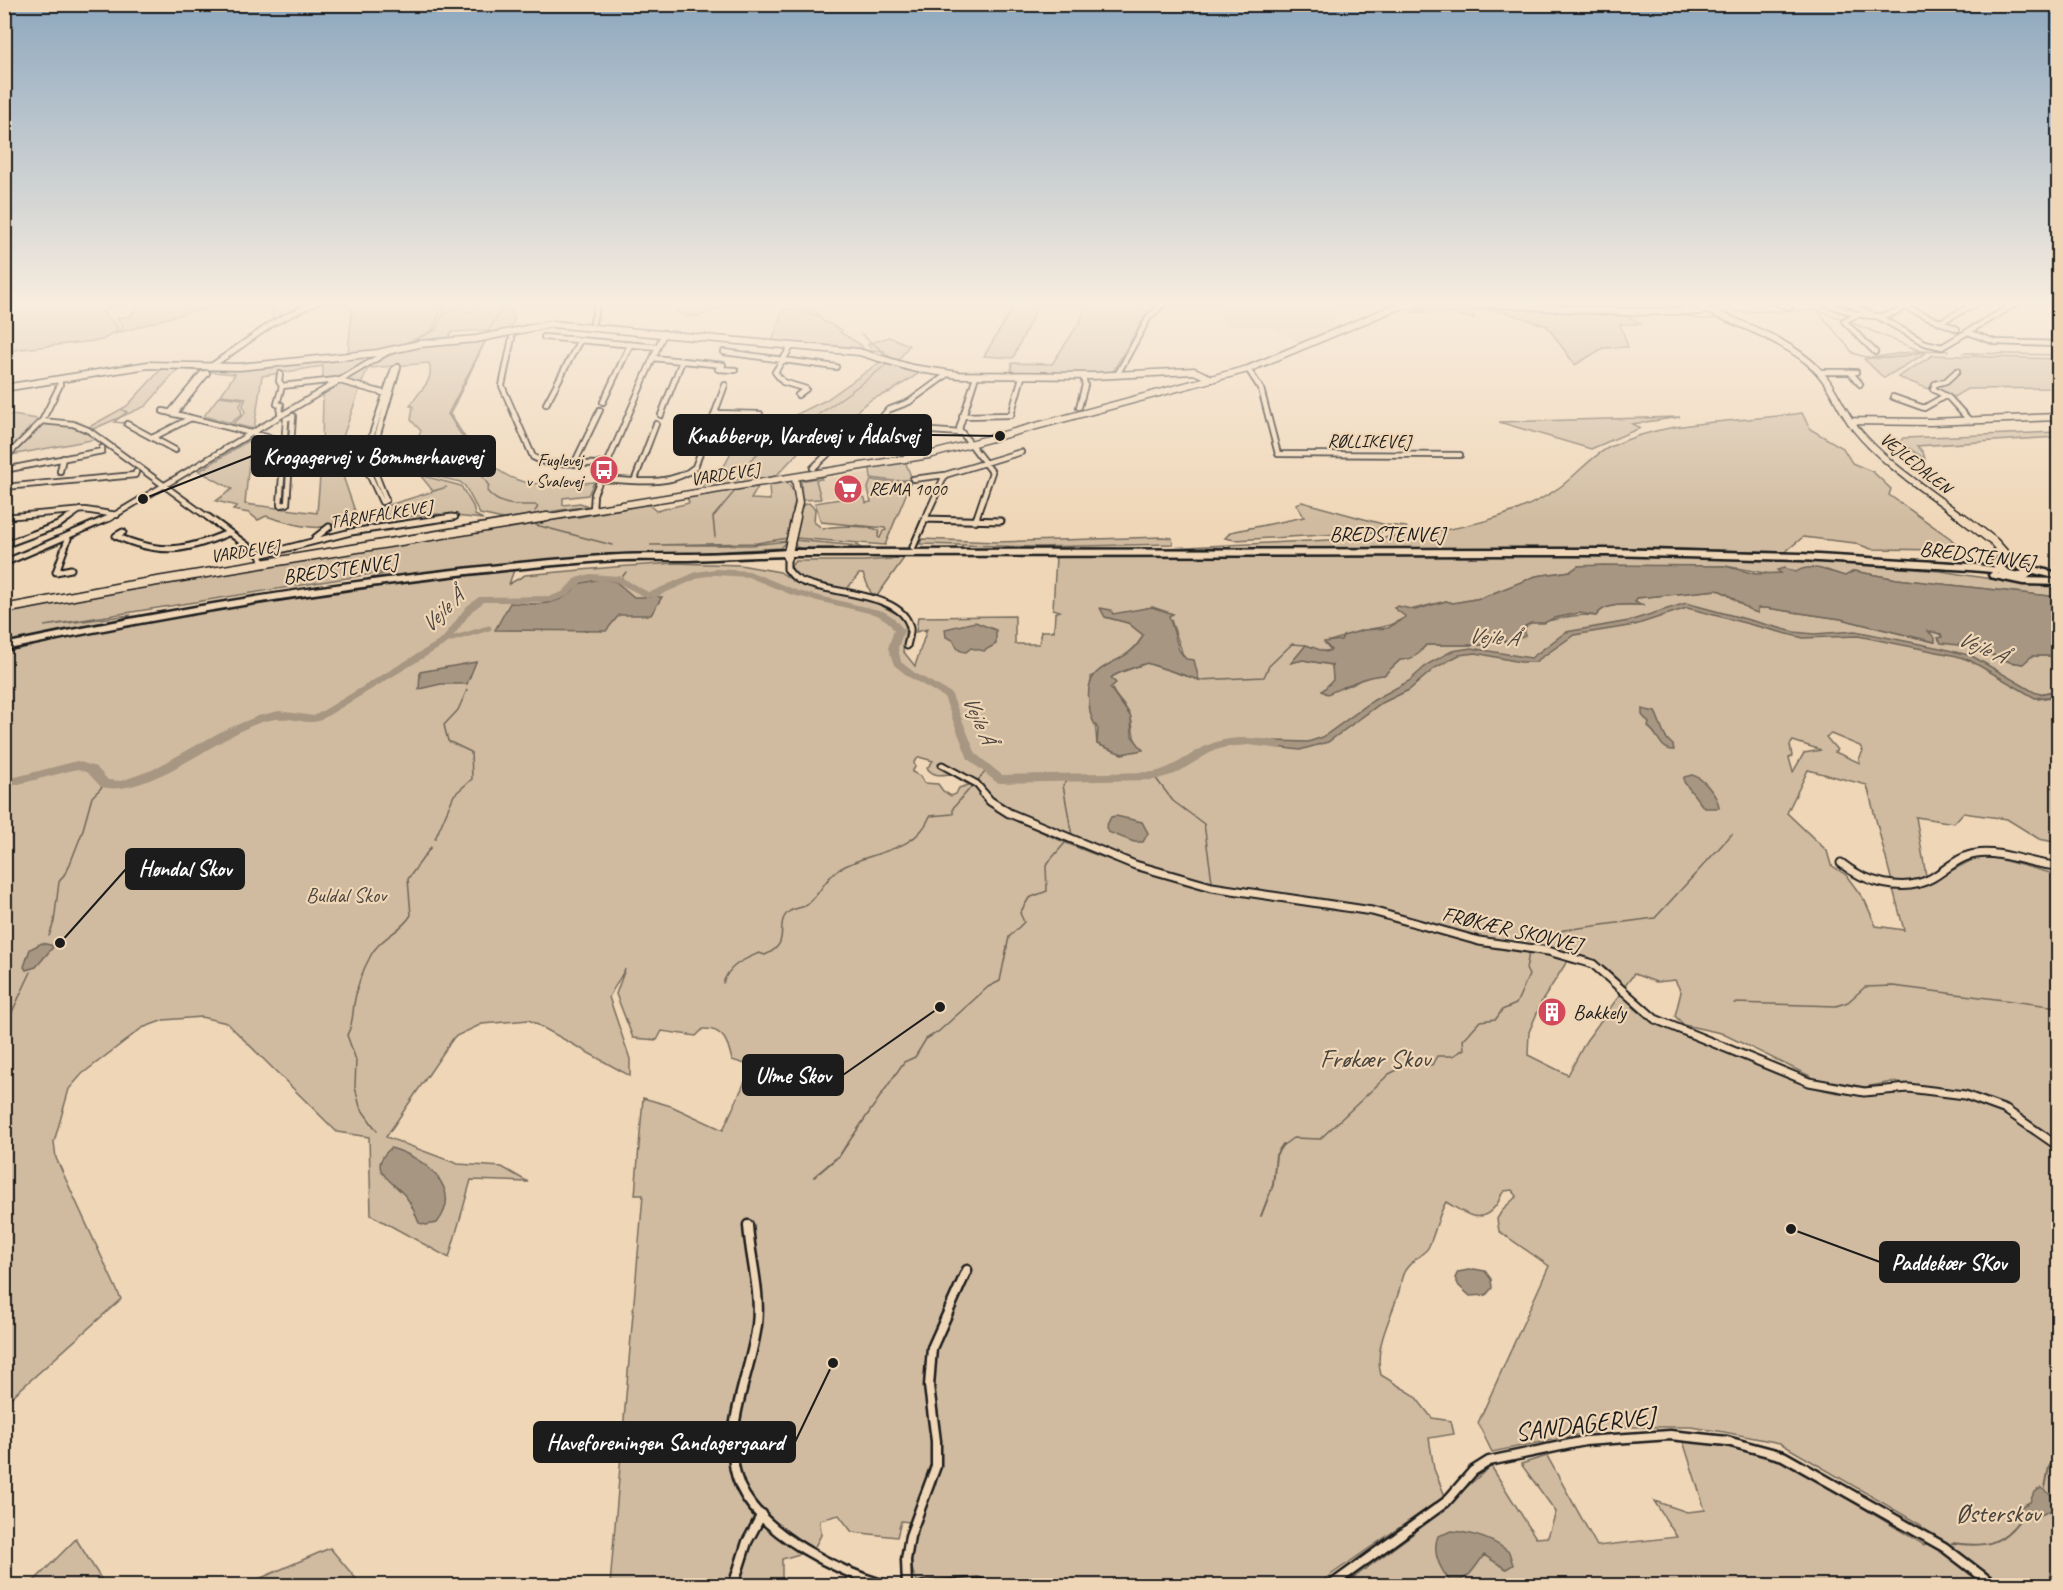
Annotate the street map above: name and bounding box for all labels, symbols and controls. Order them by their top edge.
callout: Knabberup, Vardevej v Ådalsvej [674,415,931,455]
text: Knabberup, Vardevej v Ådalsvej [687,422,923,450]
street label: VEJLEDALEN [1876,427,1958,500]
street label: RØLLIKEVEJ [1327,430,1413,452]
callout: Krogagervej v Bommerhavevej [252,436,495,476]
text: Krogagervej v Bommerhavevej [263,443,486,471]
place label: Fuglevej v Svalevej [526,449,585,492]
bus stop icon: Fuglevej v Svalevej [588,454,620,486]
street label: VARDEVEJ [689,457,763,490]
supermarket icon: REMA 1000 [832,473,864,505]
place label: REMA 1000 [869,478,948,500]
street label: TÅRNFALKEVEJ [328,495,436,533]
street label: BREDSTENVEJ [1329,521,1448,547]
street label: VARDEVEJ [209,534,283,567]
street label: BREDSTENVEJ [1918,535,2039,575]
street label: BREDSTENVEJ [281,548,402,590]
water label: Vejle Å [415,579,474,638]
water label: Vejle Å [1468,621,1525,653]
water label: Vejle Å [1954,624,2016,673]
water label: Vejle Å [956,691,1005,753]
callout: Høndal Skov [126,849,244,889]
text: Høndal Skov [139,855,234,883]
park label: Buldal Skov [306,882,388,908]
street label: FRØKÆR SKOVVEJ [1440,900,1588,958]
building icon: Bakkely [1536,996,1568,1028]
place label: Bakkely [1573,999,1628,1025]
park label: Frøkær Skov [1320,1042,1432,1075]
callout: Ulme Skov [743,1055,843,1095]
text: Ulme Skov [755,1062,834,1090]
callout: Paddekær SKov [1880,1242,2019,1282]
text: Paddekær SKov [1891,1249,2009,1277]
street label: SANDAGERVEJ [1513,1399,1661,1449]
callout: Haveforeningen Sandagergaard [534,1422,795,1462]
text: Haveforeningen Sandagergaard [546,1429,788,1457]
park label: Østerskov [1956,1497,2043,1530]

